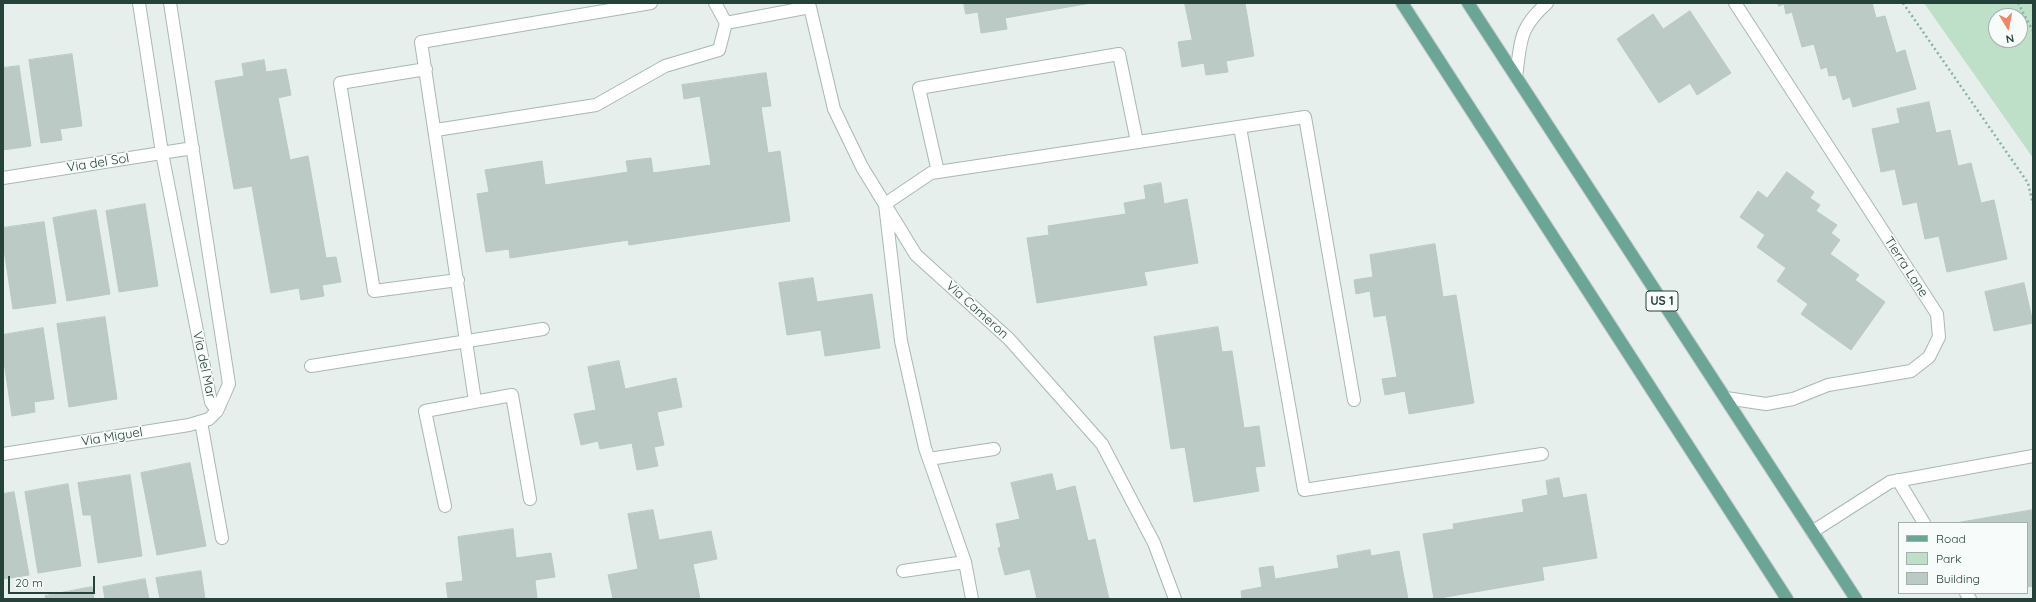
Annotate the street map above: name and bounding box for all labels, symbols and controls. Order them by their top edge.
north arrow [1988,8,2028,48]
text: N [2005,31,2015,46]
street label: Via del Sol [66,150,130,176]
street label: Tierra Lane [1881,234,1931,300]
street label: Via Cameron [943,278,1011,342]
road number: US 1 [1646,291,1678,311]
street label: Via del Mar [189,330,219,400]
street label: Via Miguel [80,424,144,450]
legend [1898,522,2028,594]
text: Road [1936,531,1966,546]
text: Park [1936,551,1961,566]
scale bar [10,568,97,594]
text: Building [1936,571,1980,586]
text: 20 m [15,575,43,590]

